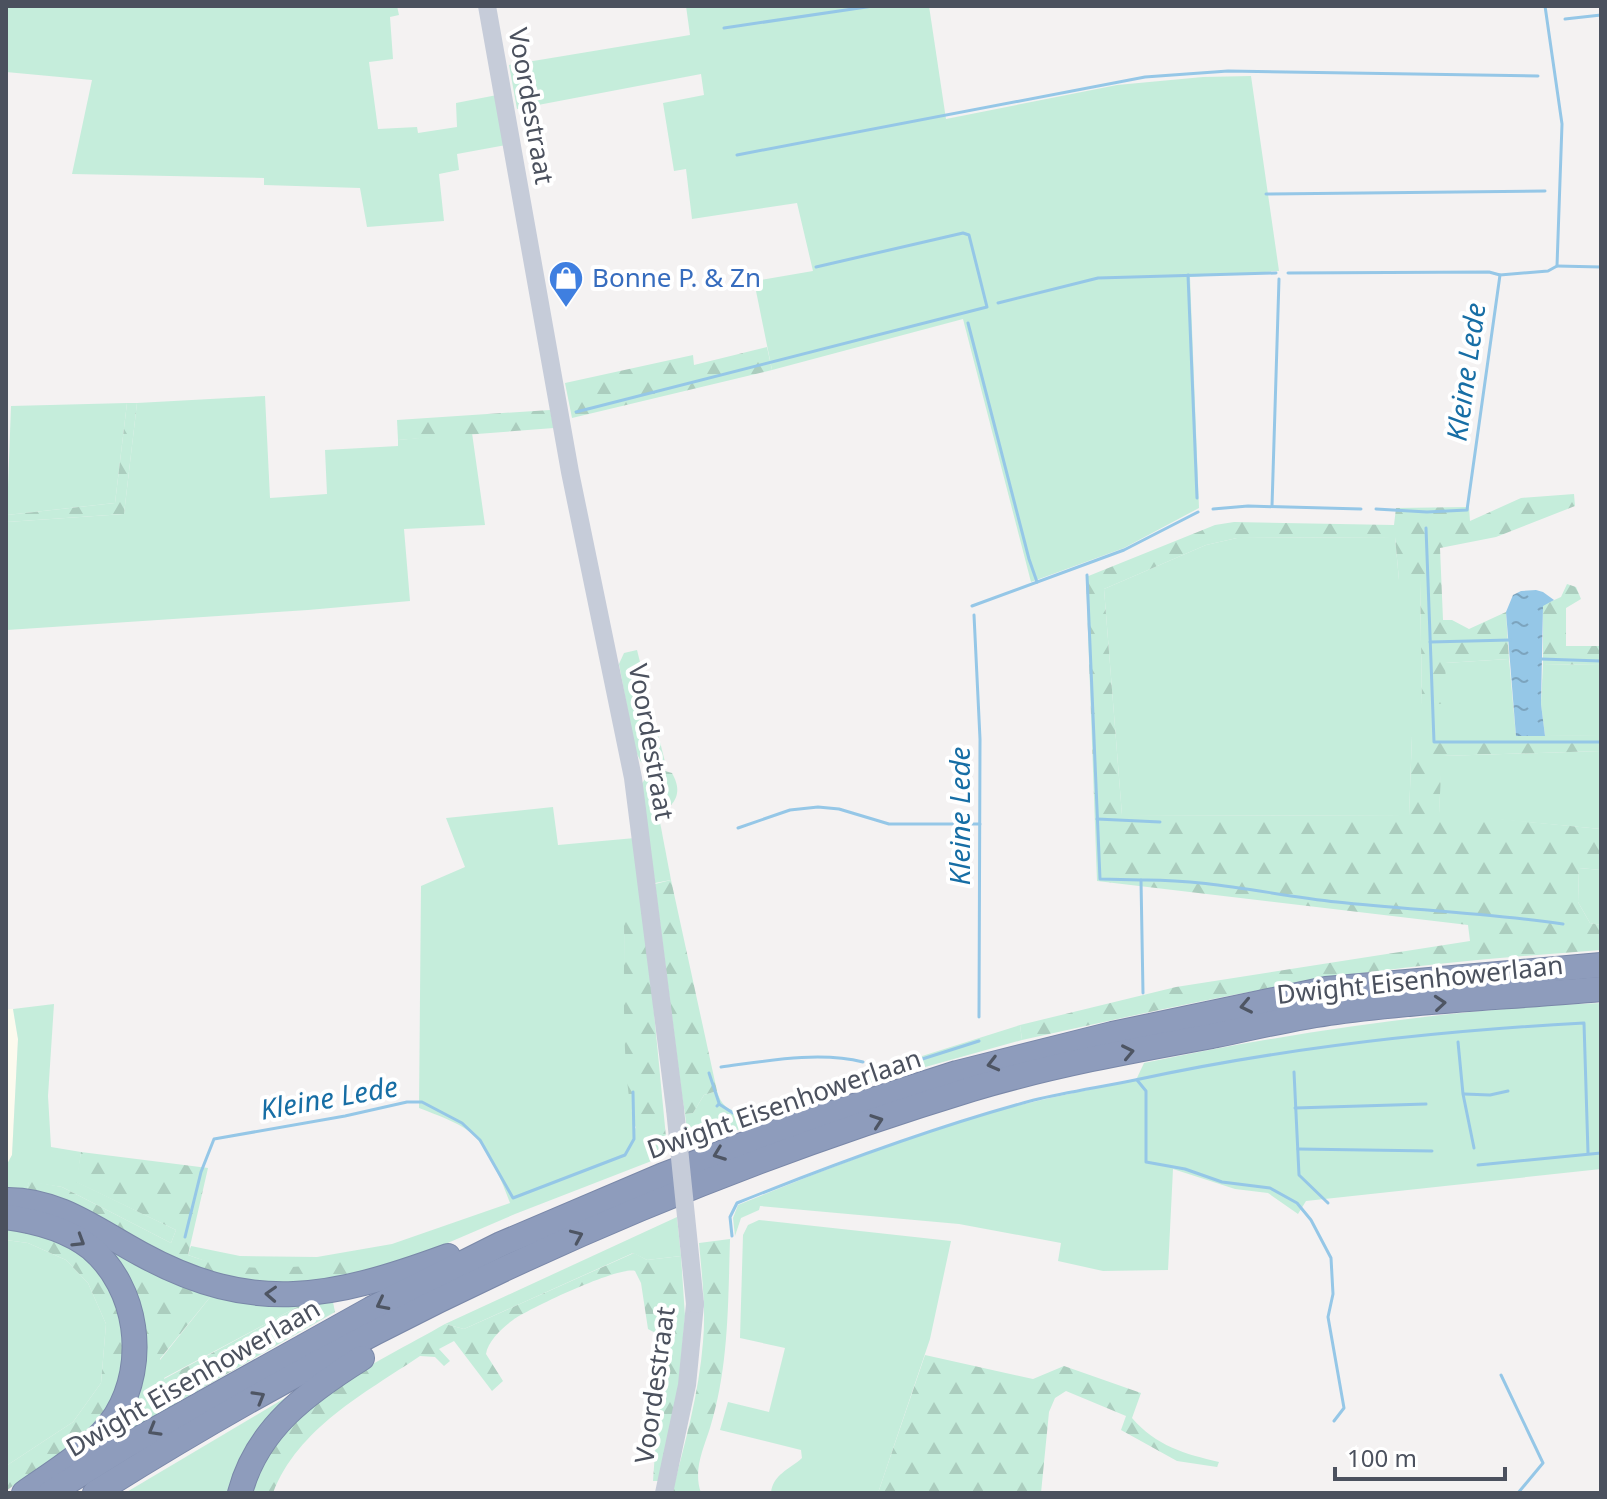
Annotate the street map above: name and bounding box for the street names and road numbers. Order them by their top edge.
street label: Voordestraat [501,25,563,187]
street label: Voordestraat [621,661,683,823]
street label: Dwight Eisenhowerlaan [1275,946,1565,1012]
street label: Dwight Eisenhowerlaan [642,1039,926,1167]
street label: Dwight Eisenhowerlaan [59,1290,326,1465]
street label: Voordestraat [625,1304,683,1466]

